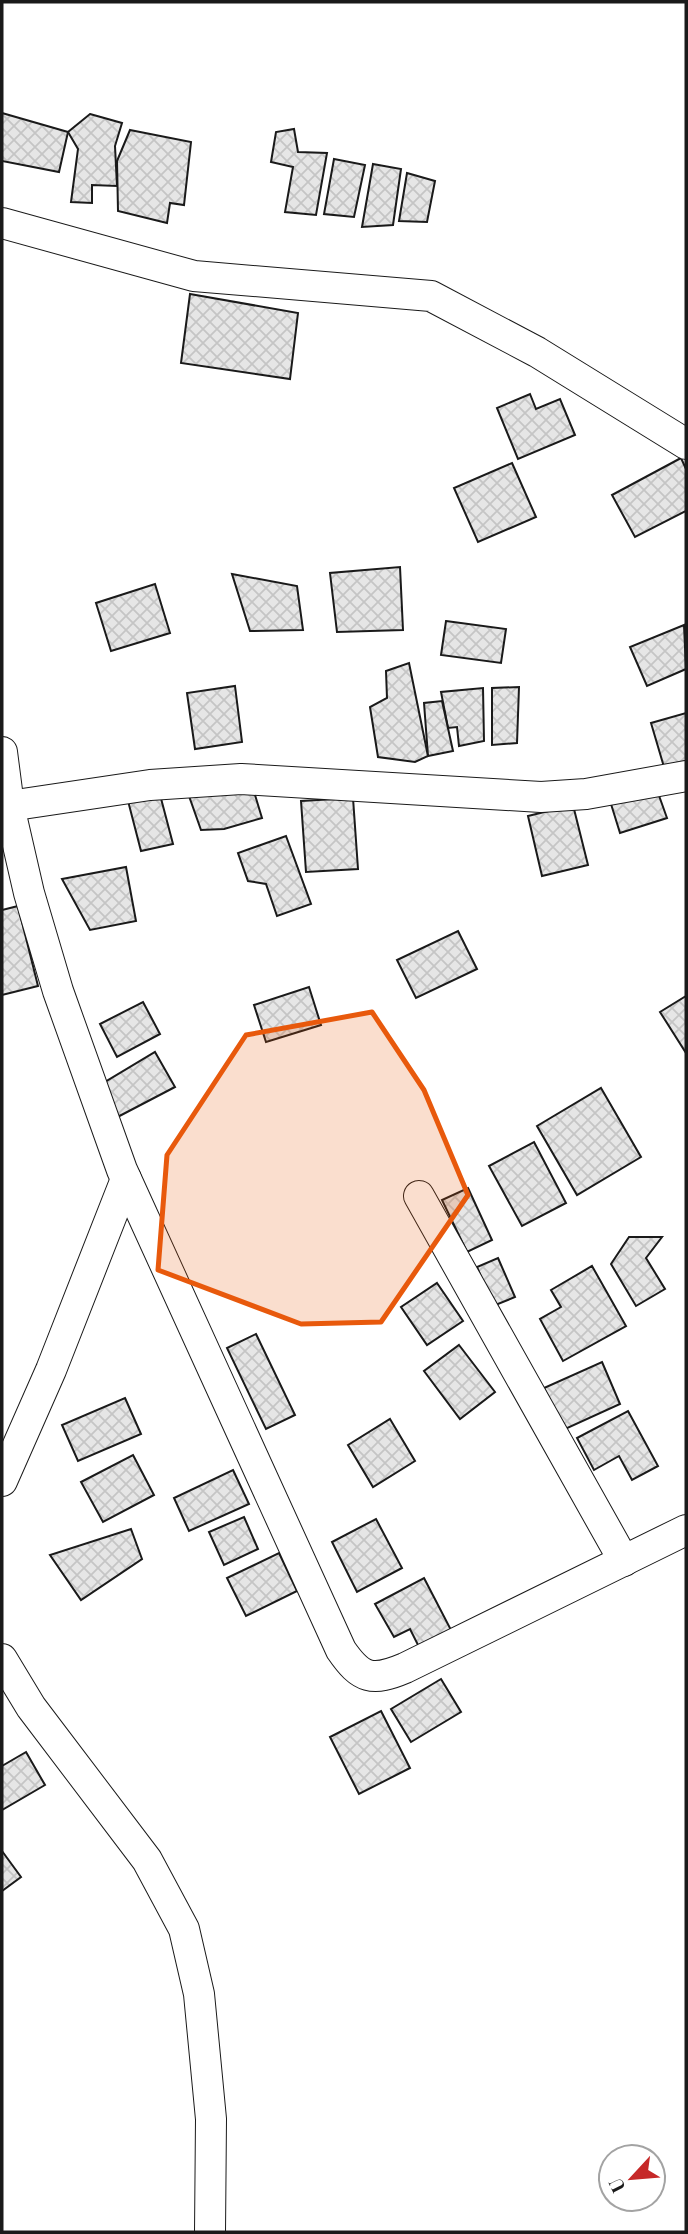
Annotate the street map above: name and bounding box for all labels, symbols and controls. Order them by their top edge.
north arrow [597,2143,667,2213]
text: U [601,2174,630,2197]

